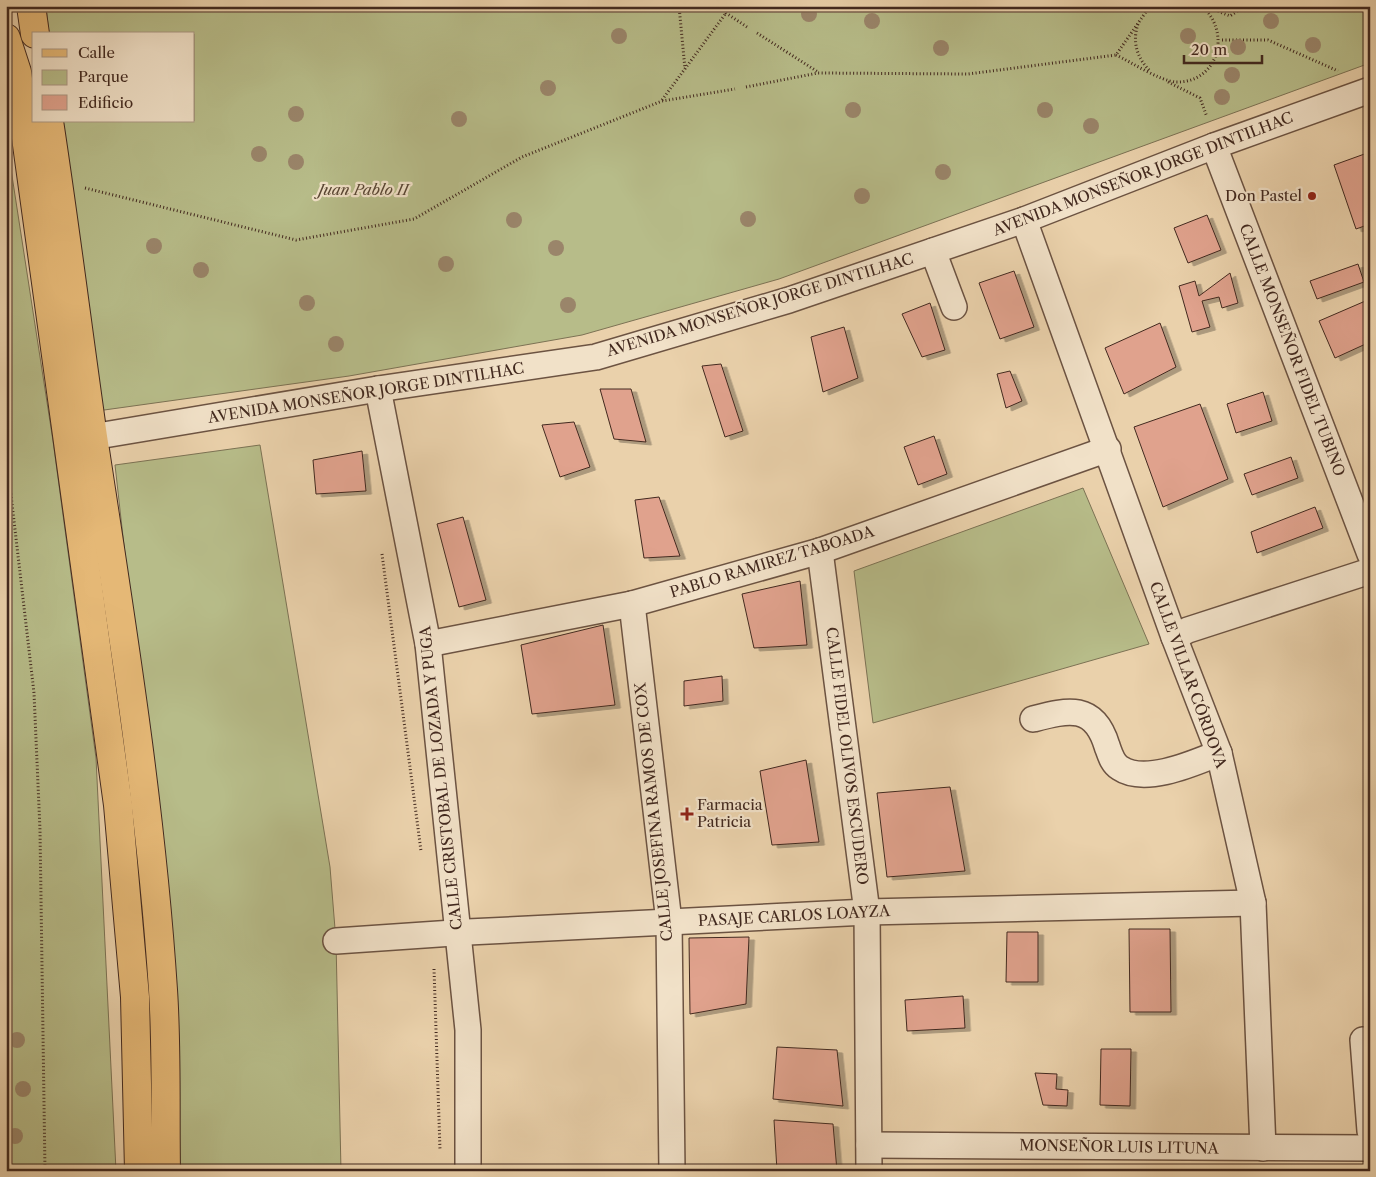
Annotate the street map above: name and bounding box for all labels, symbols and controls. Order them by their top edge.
legend [32,32,195,122]
scale bar [1184,32,1261,64]
text: 20 m [1191,40,1227,59]
text: Calle [78,43,115,62]
text: Parque [78,67,128,86]
text: Edificio [78,93,133,112]
street label: AVENIDA MONSEÑOR JORGE DINTILHAC [989,107,1296,240]
park label: Juan Pablo II [314,180,411,199]
place label: Don Pastel [1225,186,1303,205]
marker: Don Pastel [1306,190,1318,202]
street label: CALLE MONSEÑOR FIDEL TUBINO [1235,221,1350,479]
street label: AVENIDA MONSEÑOR JORGE DINTILHAC [603,249,916,361]
street label: AVENIDA MONSEÑOR JORGE DINTILHAC [205,358,525,427]
street label: PABLO RAMIREZ TABOADA [667,521,877,602]
street label: CALLE VILLAR CÓRDOVA [1146,579,1231,772]
street label: CALLE CRISTOBAL DE LOZADA Y PUGA [415,624,466,931]
street label: CALLE FIDEL OLIVOS ESCUDERO [822,626,873,886]
street label: CALLE JOSEFINA RAMOS DE COX [630,682,677,942]
place label: Farmacia Patricia [697,795,763,831]
marker: Farmacia Patricia [681,808,693,820]
street label: PASAJE CARLOS LOAYZA [697,901,891,930]
street label: MONSEÑOR LUIS LITUNA [1019,1135,1220,1158]

